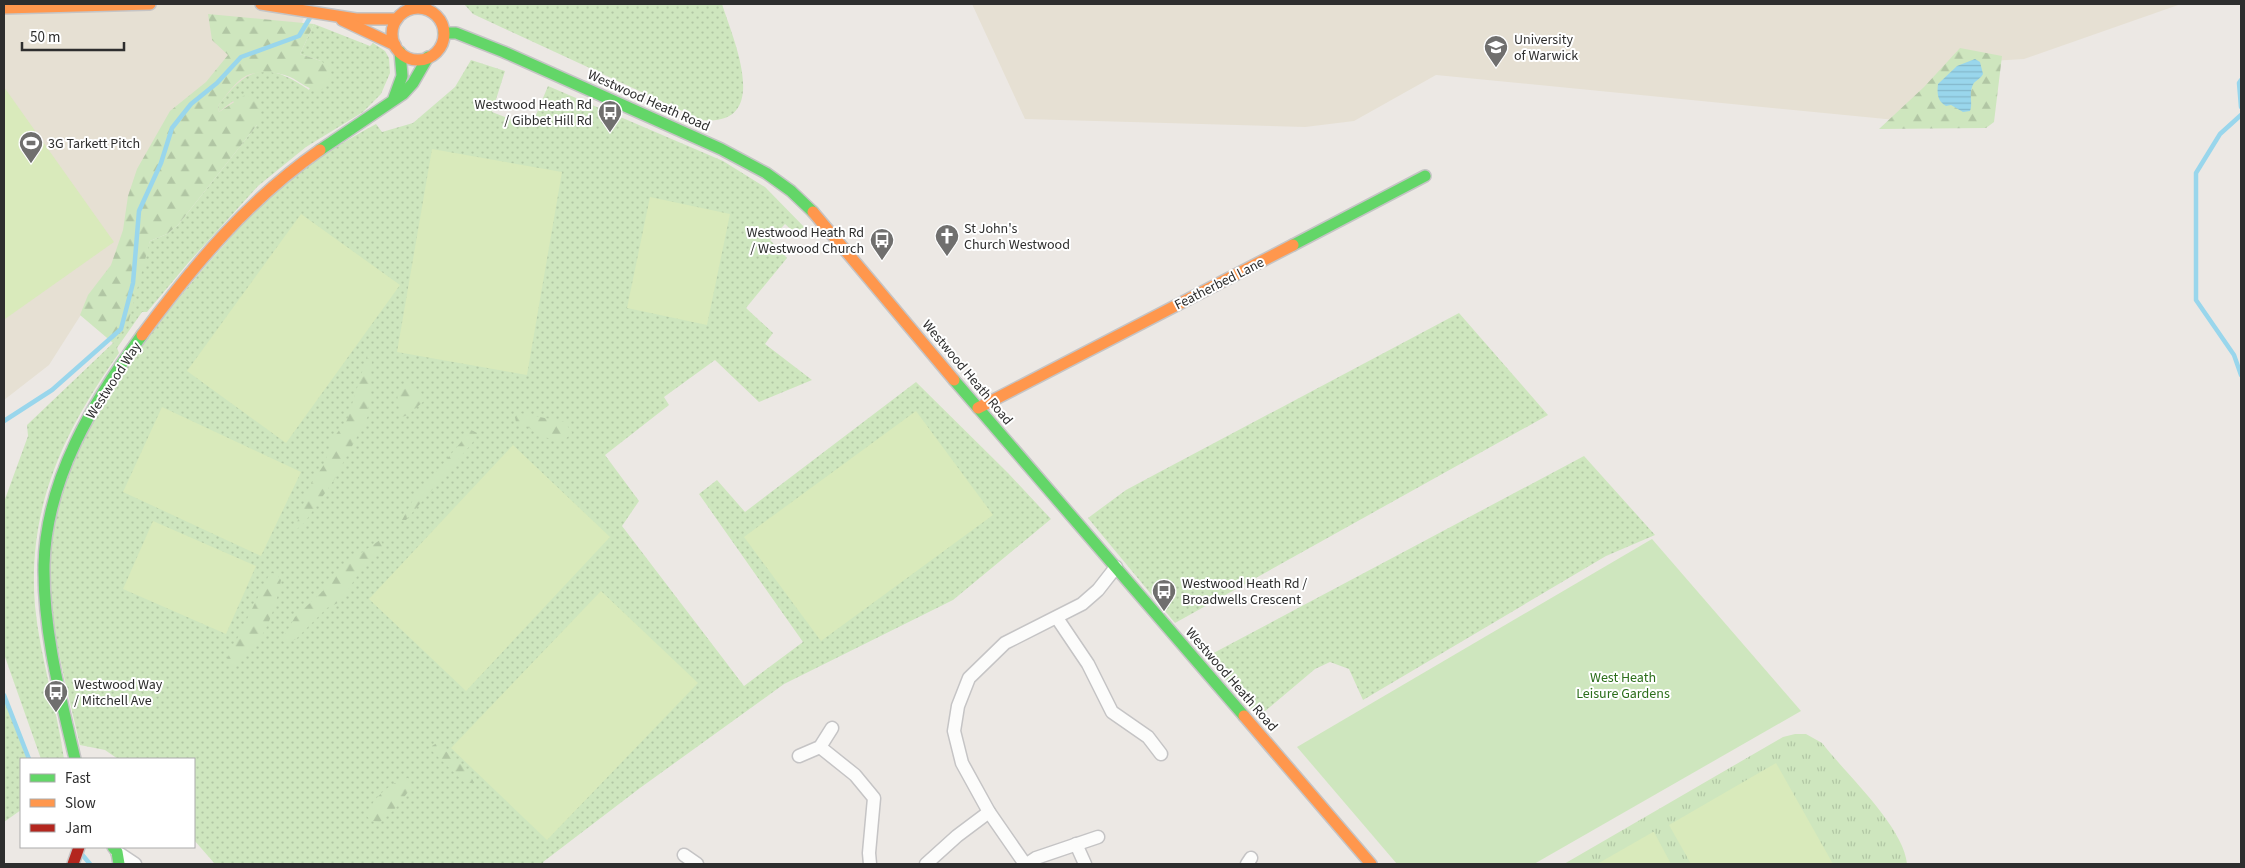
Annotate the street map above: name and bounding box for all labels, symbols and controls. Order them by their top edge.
scale bar [22,20,125,52]
text: 50 m [30,27,60,48]
place label: University of Warwick [1514,30,1578,66]
school or university icon: University of Warwick [1483,34,1509,68]
street label: Westwood Heath Road [584,65,713,137]
place label: Westwood Heath Rd / Gibbet Hill Rd [474,95,592,131]
bus stop icon: Westwood Heath Rd / Gibbet Hill Rd [597,99,623,133]
sports icon: 3G Tarkett Pitch [18,130,44,164]
place label: 3G Tarkett Pitch [48,134,140,154]
place label: St John's Church Westwood [964,219,1070,255]
place label: Westwood Heath Rd / Westwood Church [746,223,864,259]
church icon: St John's Church Westwood [934,223,960,257]
bus stop icon: Westwood Heath Rd / Westwood Church [869,227,895,261]
street label: Featherbed Lane [1171,253,1268,315]
street label: Westwood Heath Road [917,316,1017,430]
street label: Westwood Way [81,338,147,423]
place label: Westwood Heath Rd / Broadwells Crescent [1182,574,1307,610]
bus stop icon: Westwood Heath Rd / Broadwells Crescent [1151,578,1177,612]
street label: Westwood Heath Road [1180,623,1282,736]
park label: West Heath Leisure Gardens [1576,668,1670,704]
place label: Westwood Way / Mitchell Ave [74,675,163,711]
bus stop icon: Westwood Way / Mitchell Ave [43,679,69,713]
legend [20,758,195,848]
text: Fast [65,768,91,789]
text: Slow [65,793,96,814]
text: Jam [65,818,92,839]

